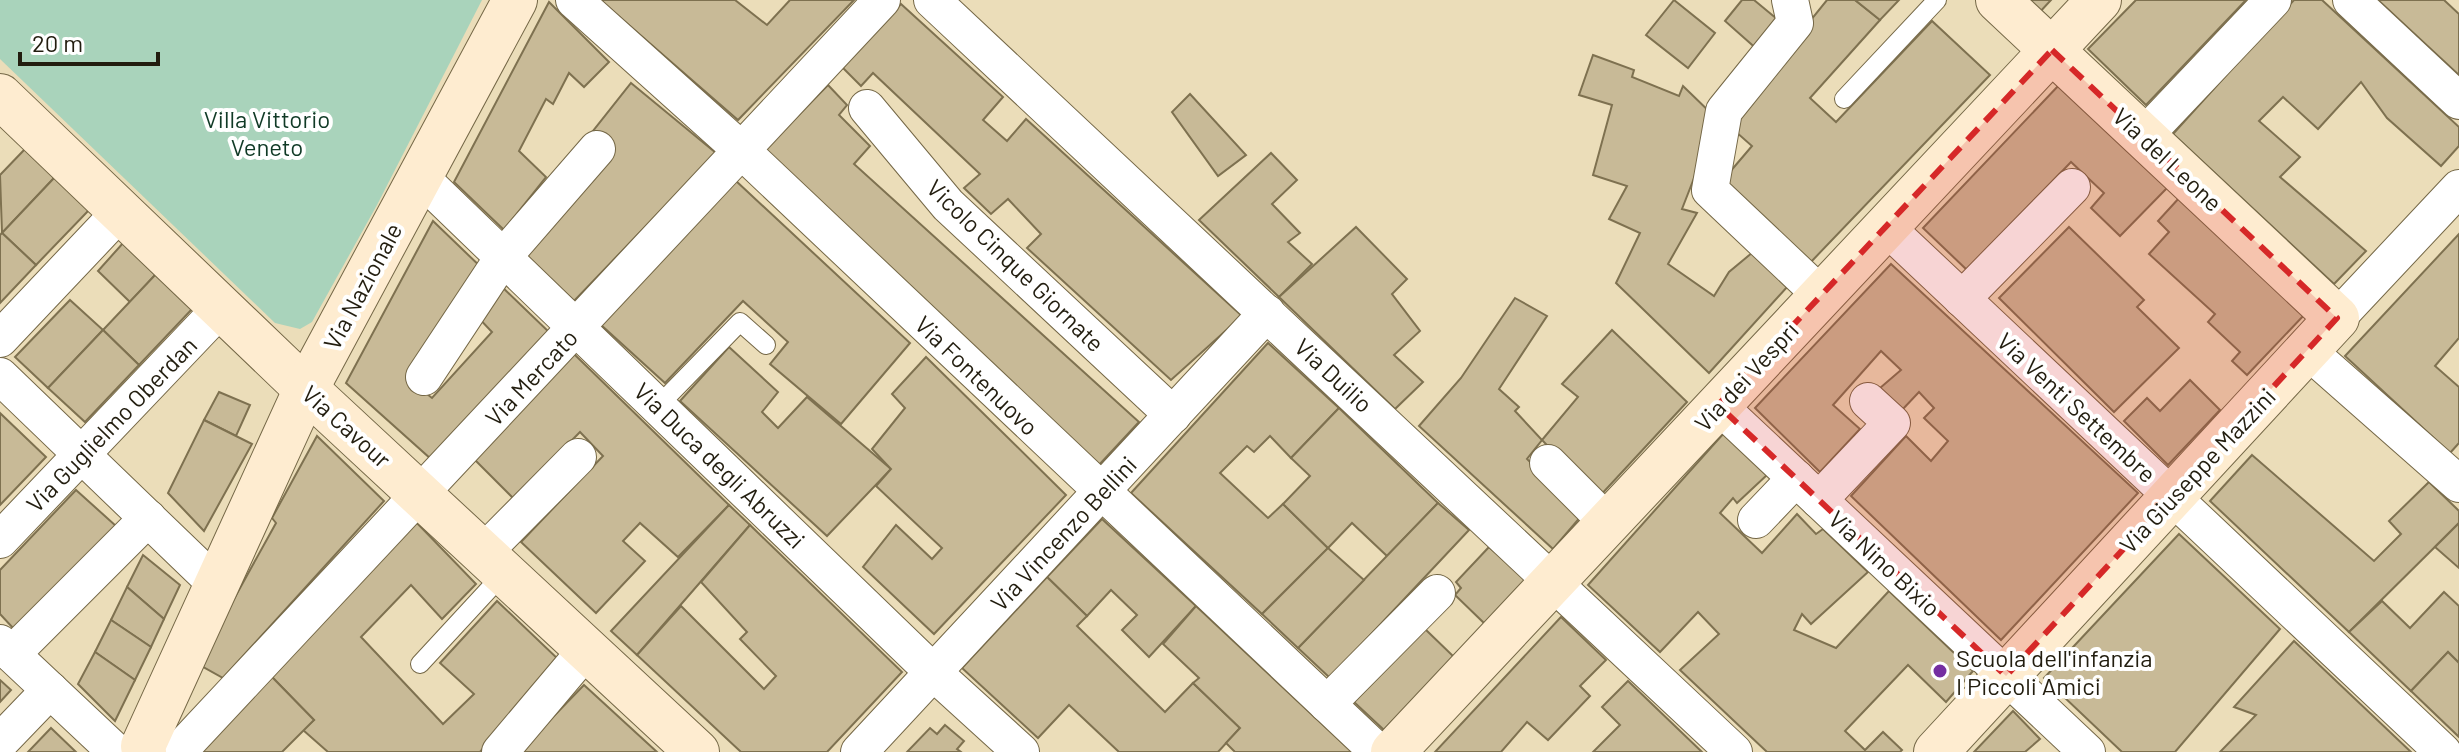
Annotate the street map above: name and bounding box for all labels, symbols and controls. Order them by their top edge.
scale bar [20,16,158,66]
text: 20 m [32,28,83,57]
street label: Via del Leone [2107,101,2229,217]
park label: Villa Vittorio Veneto [204,104,330,161]
street label: Vicolo Cinque Giornate [921,173,1111,357]
street label: Via Nazionale [317,218,407,354]
street label: Via Fontenuovo [910,309,1044,441]
street label: Via dei Vespri [1688,315,1804,437]
street label: Via Mercato [479,322,583,432]
street label: Via Venti Settembre [1992,326,2162,488]
street label: Via Guglielmo Oberdan [20,330,202,518]
street label: Via Duilio [1289,332,1379,418]
street label: Via Duca degli Abruzzi [629,376,811,554]
street label: Via Cavour [297,379,398,474]
street label: Via Giuseppe Mazzini [2113,381,2281,559]
street label: Via Vincenzo Bellini [984,450,1142,616]
street label: Via Nino Bixio [1823,504,1947,622]
place label: Scuola dell'infanzia I Piccoli Amici [1956,643,2153,700]
marker: Scuola dell'infanzia I Piccoli Amici [1931,662,1949,680]

